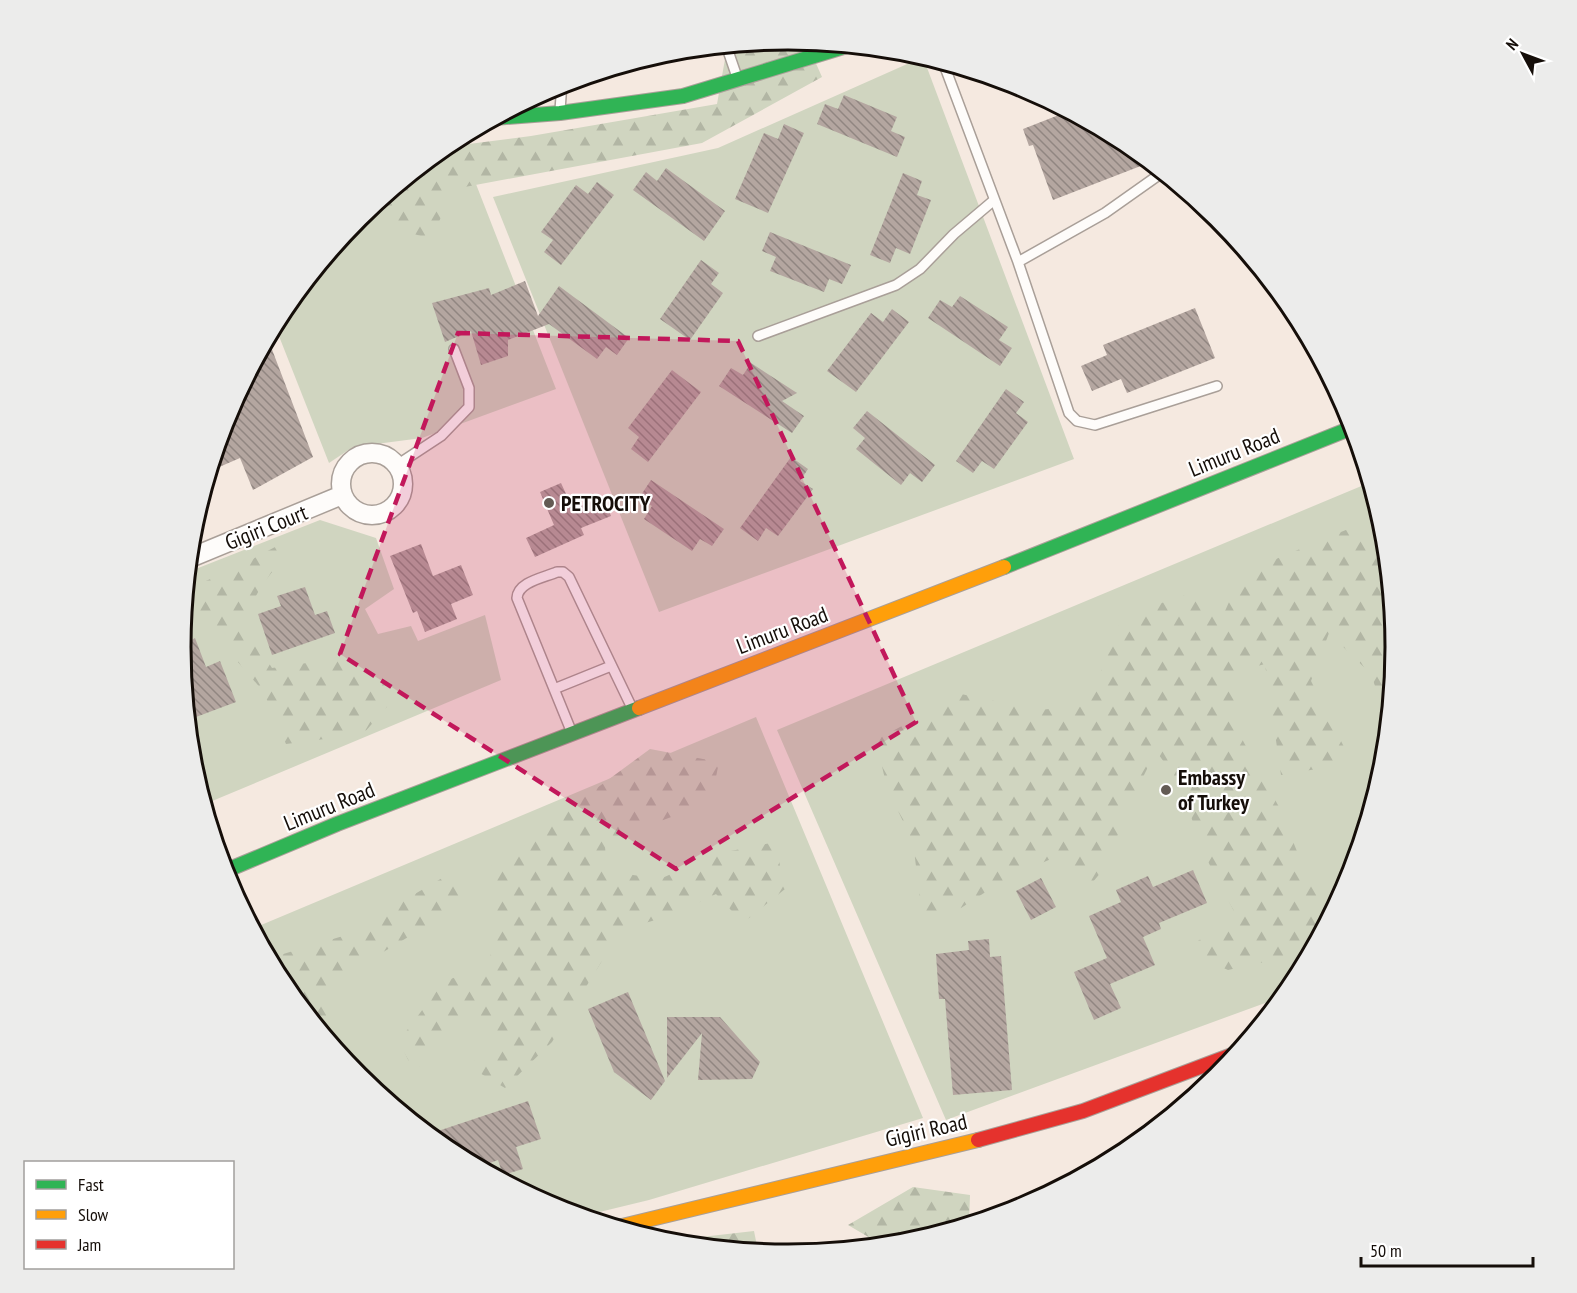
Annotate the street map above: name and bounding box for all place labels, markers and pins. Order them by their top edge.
place label: PETROCITY [561,489,650,517]
marker: PETROCITY [542,496,556,510]
place label: Embassy of Turkey [1178,763,1250,816]
marker: Embassy of Turkey [1159,783,1173,797]

